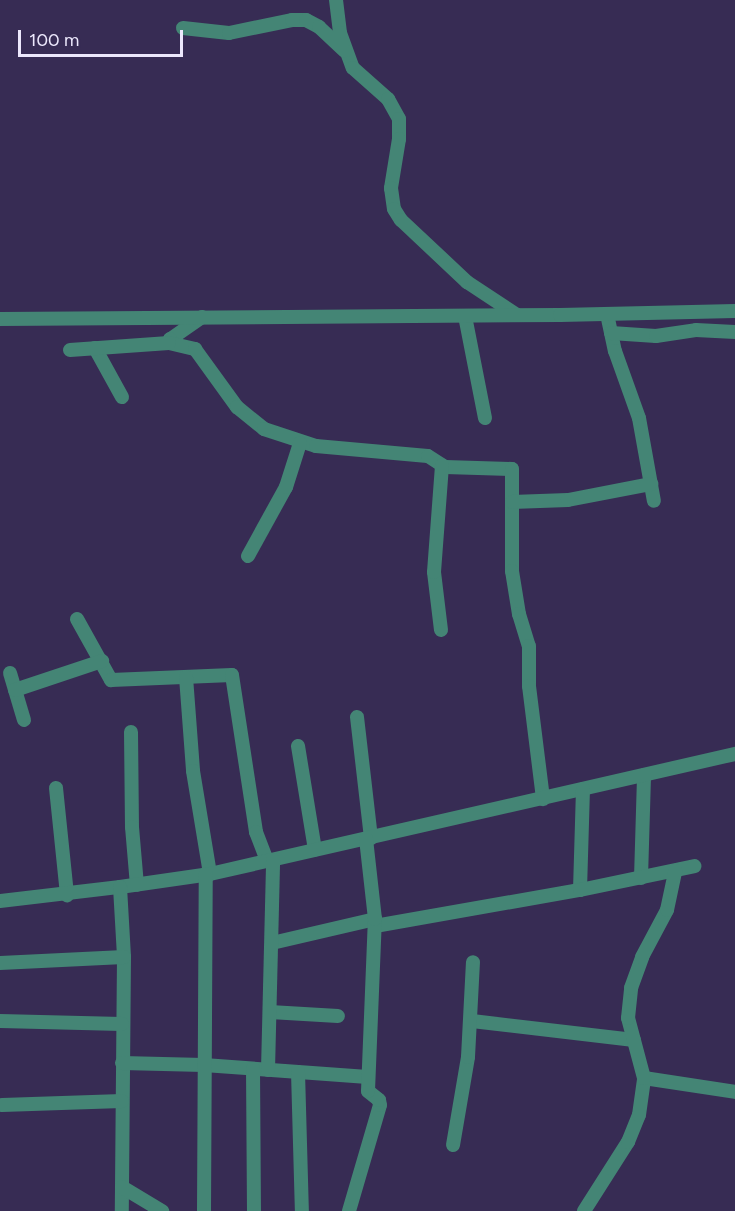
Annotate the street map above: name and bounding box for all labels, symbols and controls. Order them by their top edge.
scale bar [21,18,186,56]
text: 100 m [29,29,79,51]

